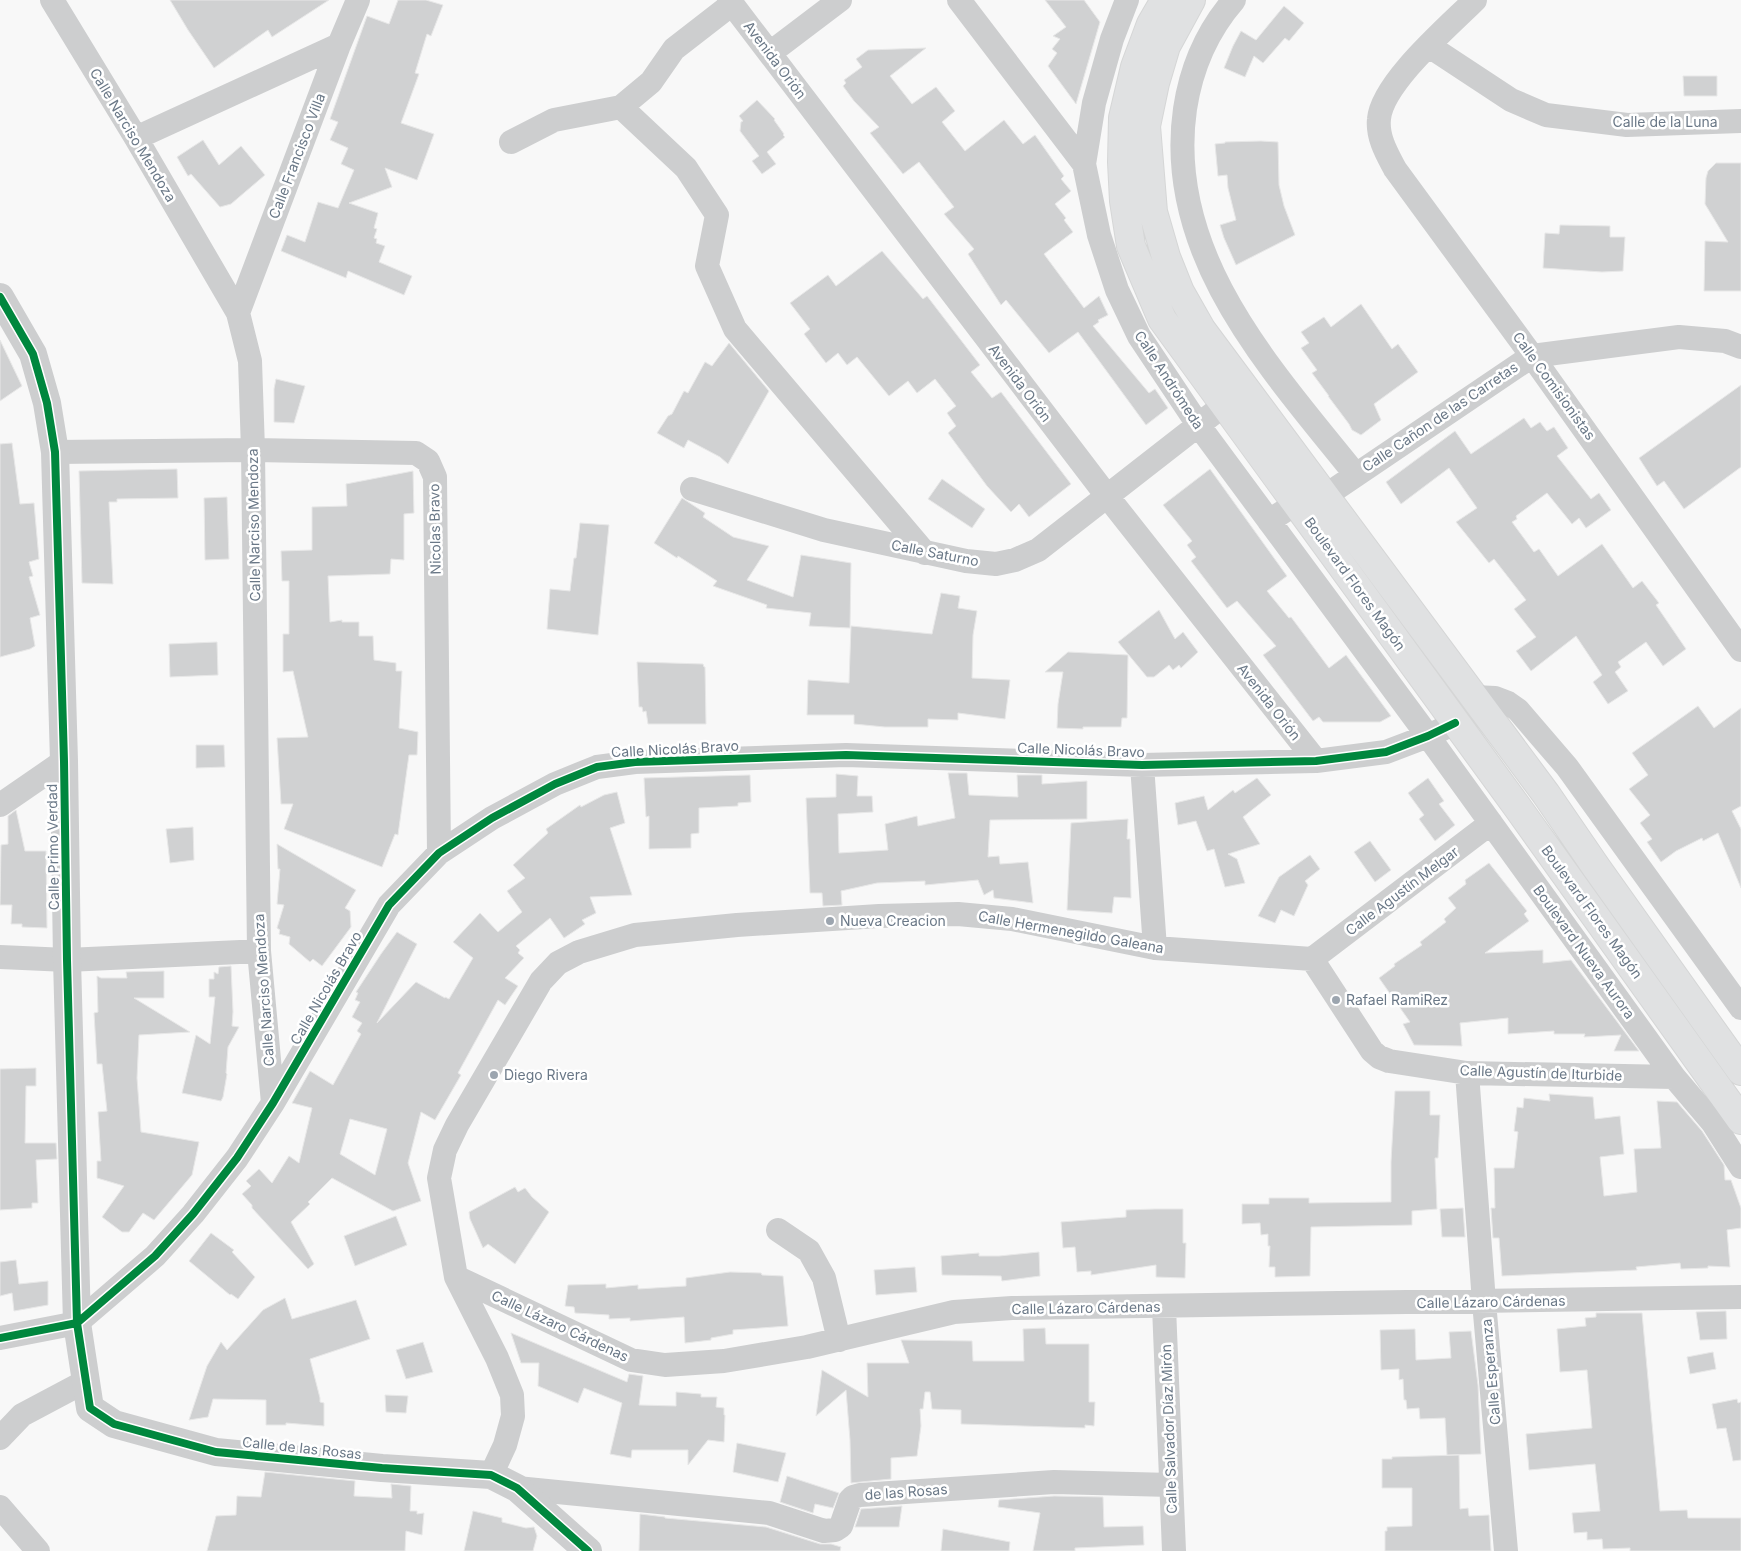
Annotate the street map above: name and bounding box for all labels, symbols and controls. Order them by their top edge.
street label: Avenida Orión [741,18,810,102]
street label: Calle Narciso Mendoza [87,65,180,205]
street label: Calle Francisco Villa [265,91,328,221]
street label: Calle de la Luna [1612,113,1718,130]
street label: Calle Andrómeda [1131,327,1208,432]
street label: Calle Comisionistas [1510,328,1599,443]
street label: Avenida Orión [986,341,1055,425]
street label: Calle Cañon de las Carretas [1359,358,1521,475]
street label: Calle Narciso Mendoza [244,448,263,602]
street label: Nicolas Bravo [425,483,444,575]
street label: Boulevard Flores Magón [1301,514,1410,654]
street label: Calle Saturno [890,536,980,569]
street label: Avenida Orión [1234,660,1305,743]
street label: Calle Nicolás Bravo [611,737,739,760]
street label: Calle Nicolás Bravo [1017,739,1145,760]
street label: Calle Primo Verdad [43,784,62,910]
street label: Boulevard Flores Magón [1538,842,1647,982]
street label: Calle Agustín Melgar [1342,843,1462,939]
street label: Boulevard Nueva Aurora [1530,882,1639,1022]
street label: Calle Hermenegildo Galeana [977,907,1165,956]
place label: Nueva Creacion [840,912,946,929]
street label: Calle Narciso Mendoza [250,913,277,1067]
marker: Nueva Creacion [824,915,836,927]
street label: Calle Nicolás Bravo [286,928,365,1047]
place label: Rafael RamiRez [1346,991,1448,1008]
marker: Rafael RamiRez [1330,994,1342,1006]
street label: Calle Agustín de Iturbide [1459,1061,1623,1084]
place label: Diego Rivera [504,1066,588,1083]
marker: Diego Rivera [488,1069,500,1081]
street label: Calle Lázaro Cárdenas [489,1286,631,1365]
street label: Calle Lázaro Cárdenas [1416,1292,1566,1311]
street label: Calle Lázaro Cárdenas [1011,1298,1161,1317]
street label: Calle Esperanza [1477,1318,1504,1426]
street label: Calle Salvador Díaz Mirón [1157,1344,1180,1514]
street label: Calle de las Rosas [241,1433,363,1462]
street label: de las Rosas [864,1480,948,1503]

